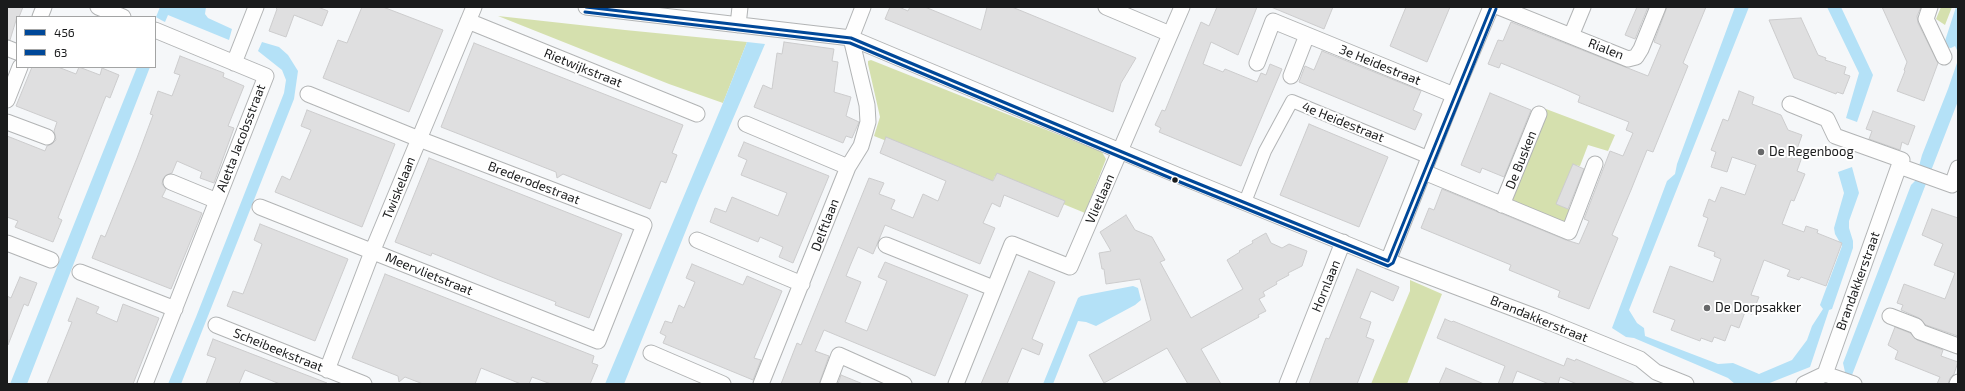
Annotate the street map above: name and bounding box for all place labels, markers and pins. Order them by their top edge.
place label: De Regenboog [1769,144,1854,160]
marker: De Regenboog [1756,147,1766,157]
unlabelled marker [1170,175,1180,185]
place label: De Dorpsakker [1715,300,1801,316]
marker: De Dorpsakker [1702,303,1712,313]

